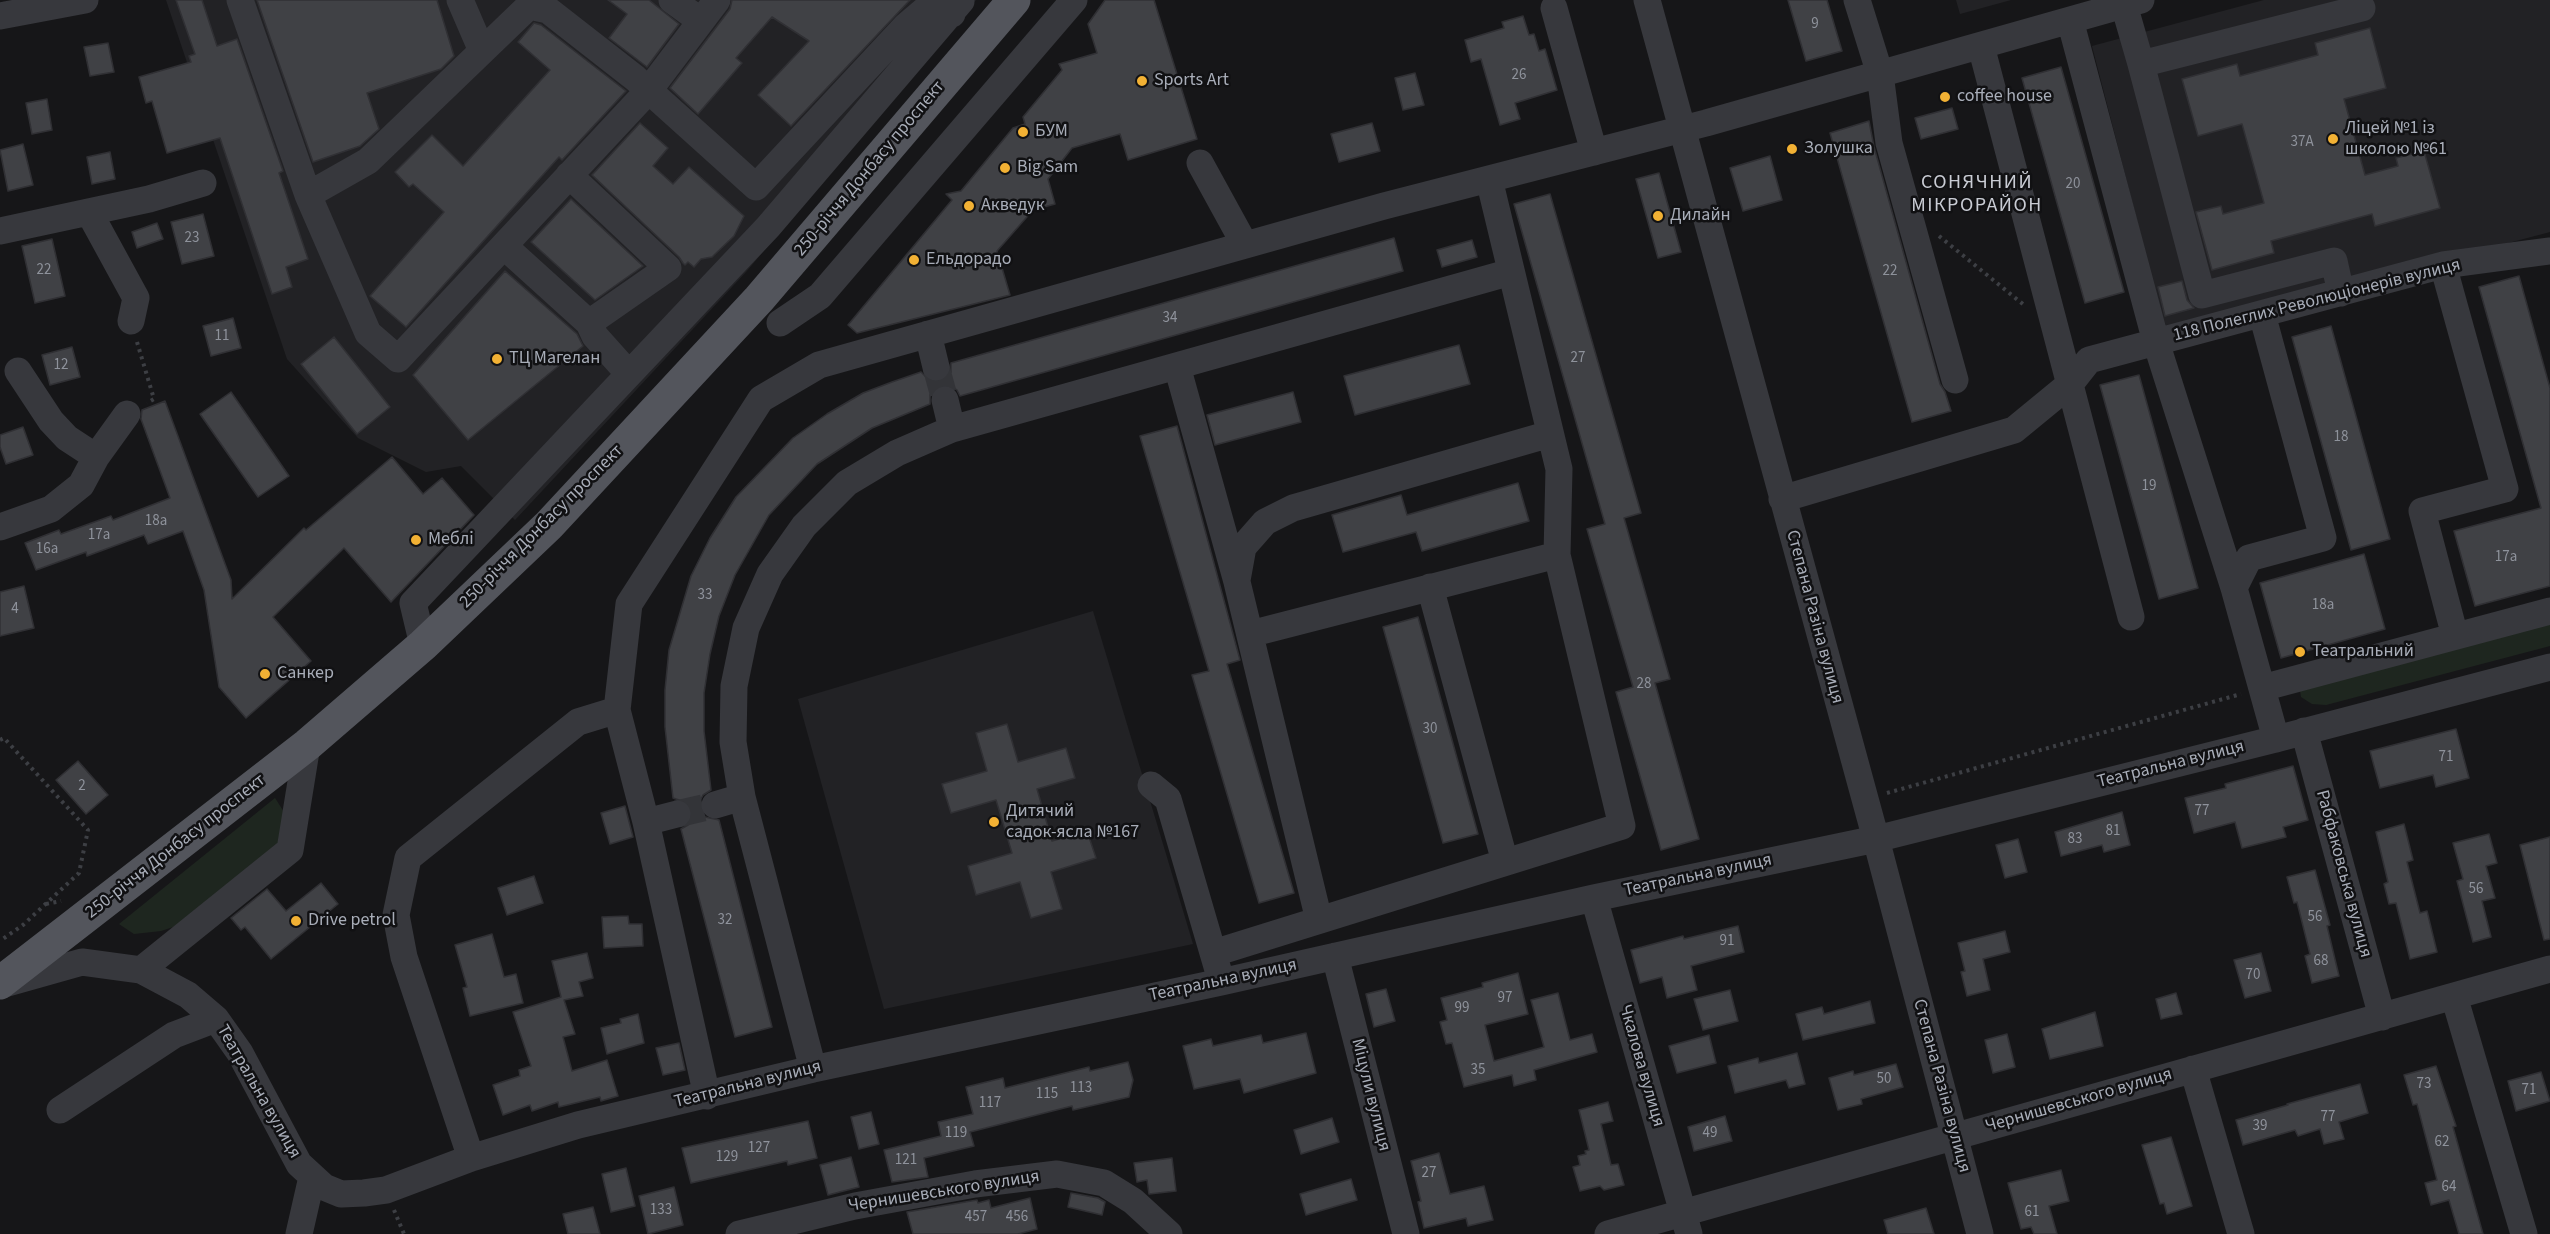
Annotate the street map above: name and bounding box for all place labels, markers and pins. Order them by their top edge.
place label: Sports Art [1154,70,1229,92]
marker: Sports Art [1135,74,1149,88]
place label: coffee house [1957,86,2052,108]
marker: coffee house [1938,90,1952,104]
place label: Ліцей №1 із школою №61 [2345,118,2447,160]
place label: БУМ [1035,121,1068,143]
marker: БУМ [1016,125,1030,139]
marker: Ліцей №1 із школою №61 [2326,132,2340,146]
place label: Золушка [1804,138,1873,160]
marker: Золушка [1785,142,1799,156]
place label: Big Sam [1017,157,1078,179]
marker: Big Sam [998,161,1012,175]
place label: Акведук [981,195,1045,217]
marker: Акведук [962,199,976,213]
place label: Дилайн [1670,205,1731,227]
marker: Дилайн [1651,209,1665,223]
place label: Ельдорадо [926,249,1011,271]
marker: Ельдорадо [907,253,921,267]
place label: ТЦ Магелан [509,348,600,370]
marker: ТЦ Магелан [490,352,504,366]
place label: Меблі [428,529,474,551]
marker: Меблі [409,533,423,547]
place label: Театральний [2312,641,2414,663]
marker: Театральний [2293,645,2307,659]
place label: Санкер [277,663,334,685]
marker: Санкер [258,667,272,681]
place label: Дитячий садок-ясла №167 [1006,801,1139,844]
marker: Дитячий садок-ясла №167 [987,815,1001,829]
place label: Drive petrol [308,910,396,932]
marker: Drive petrol [289,914,303,928]

